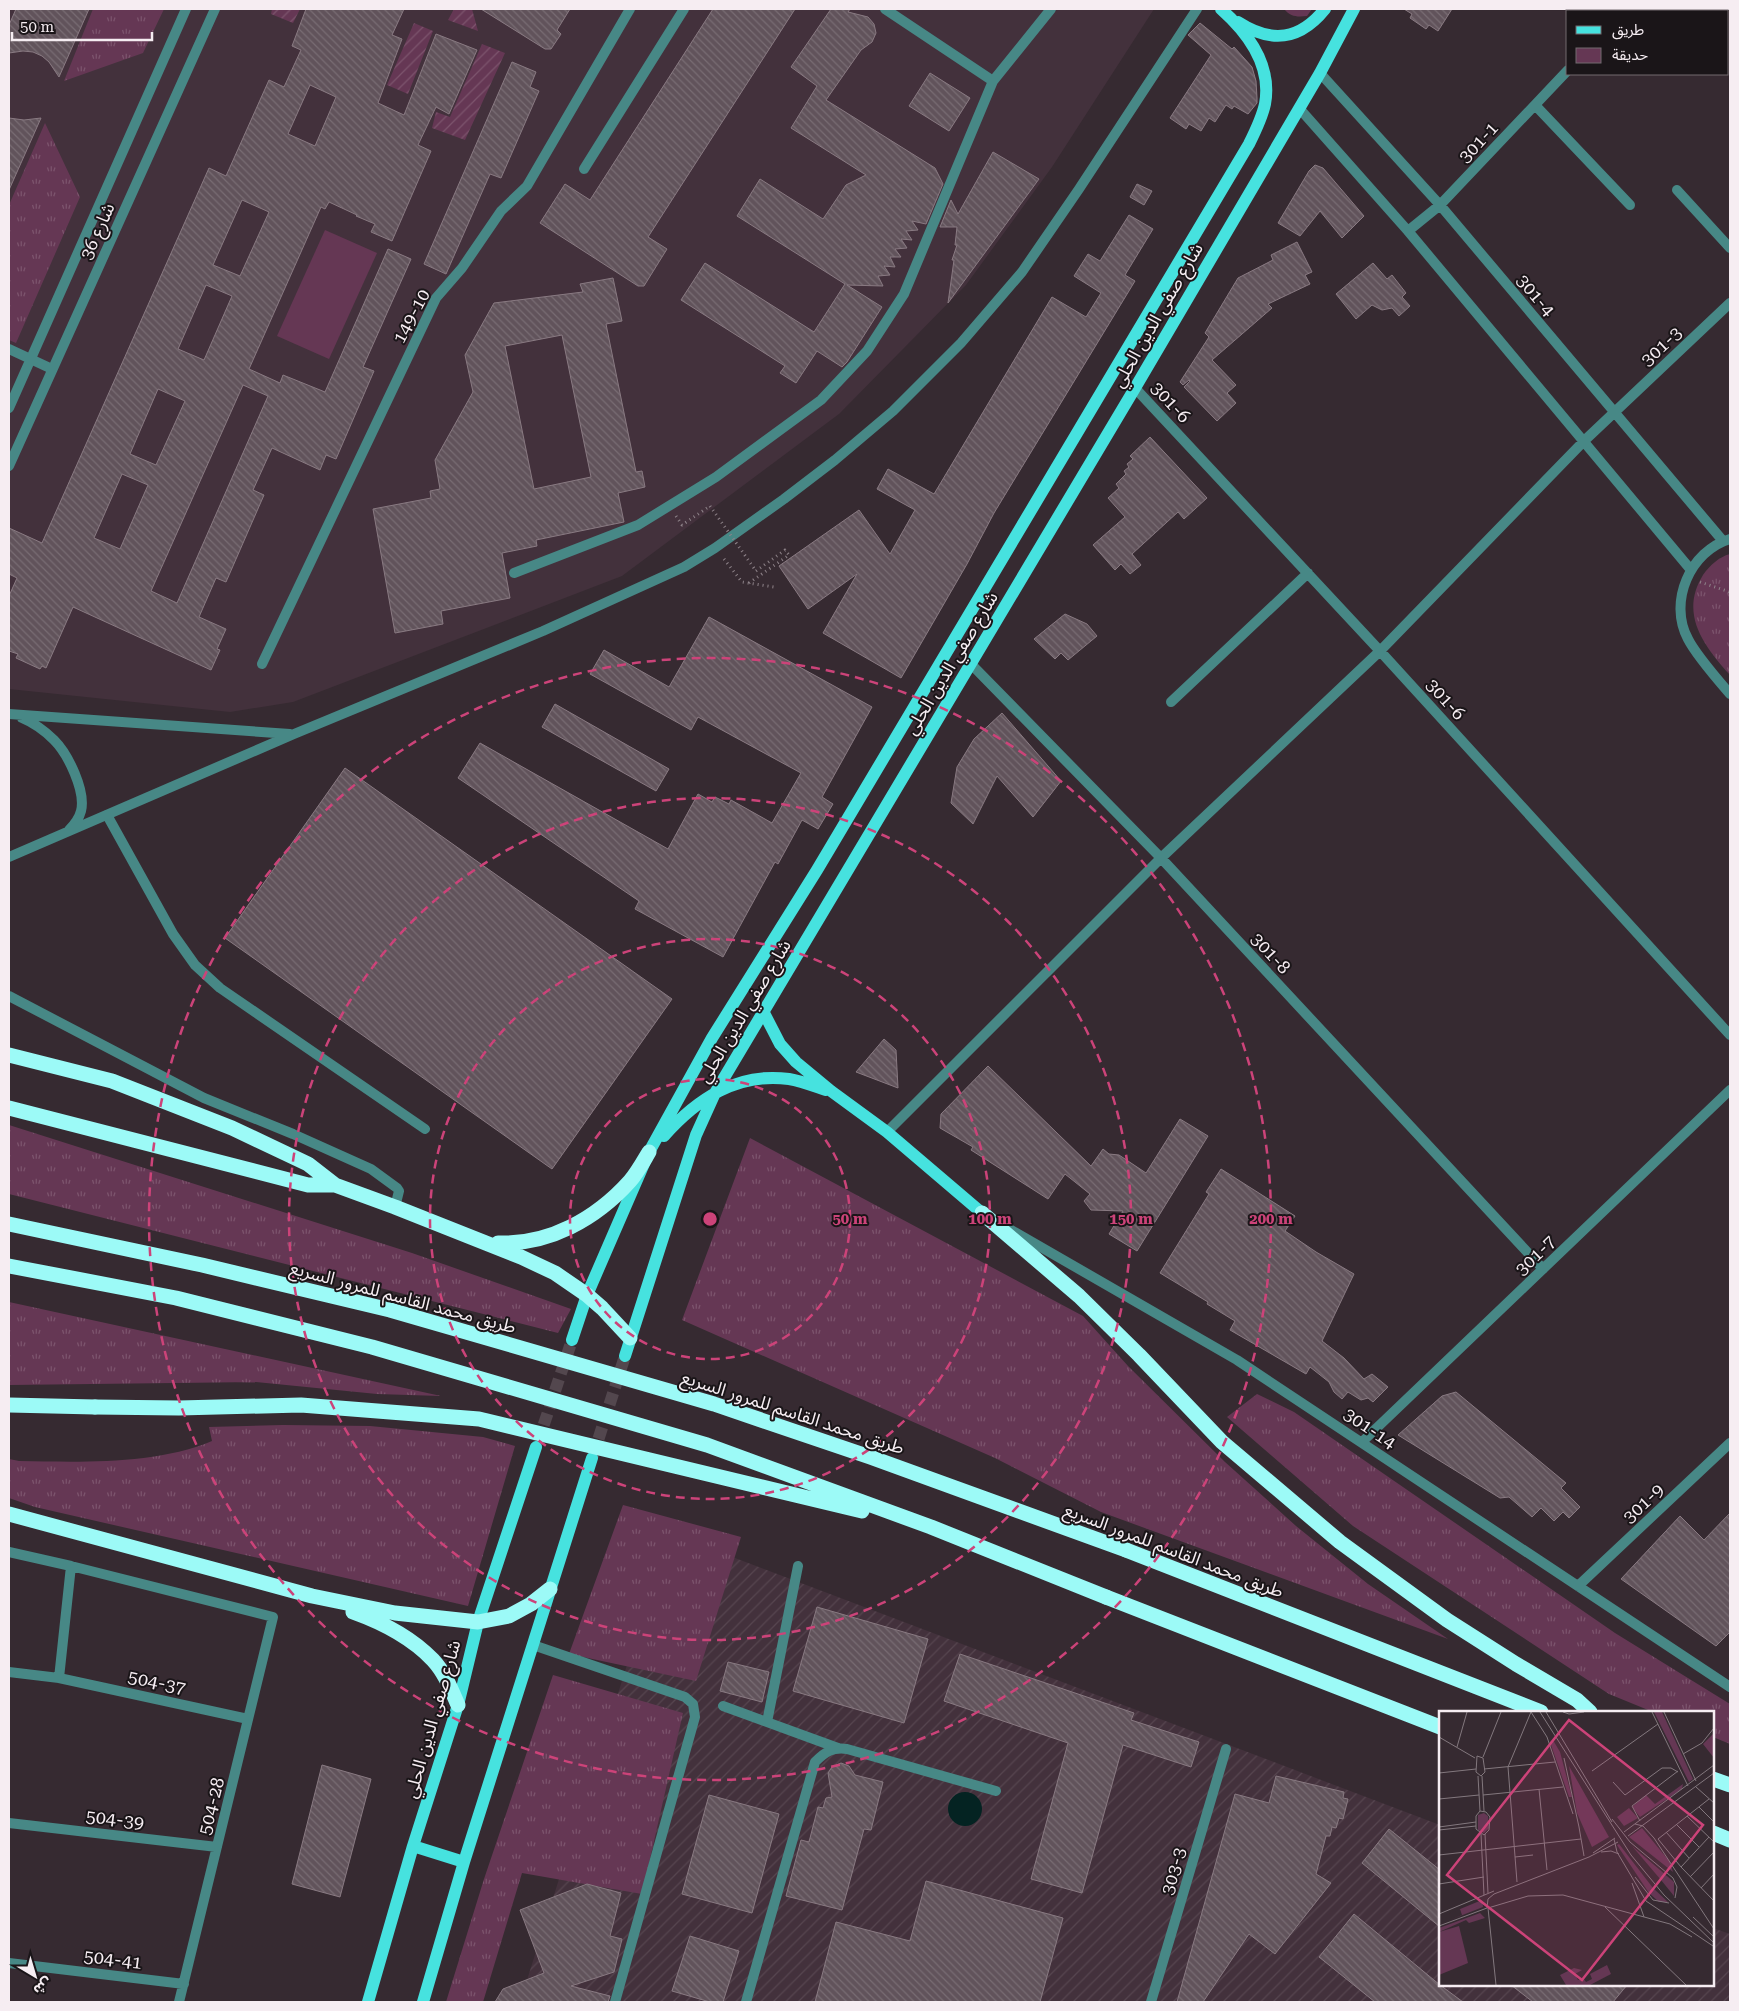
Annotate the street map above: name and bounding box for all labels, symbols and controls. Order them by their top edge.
scale bar [12,10,152,42]
legend [1566,10,1729,75]
text: 50 m [20,18,55,36]
text: طريق [1612,21,1644,40]
text: حديقة [1612,46,1648,64]
street label: 301-1 [1454,117,1502,167]
street label: شارع 36 [75,199,122,264]
street label: شارع صفي الدين الحلي [1107,239,1210,393]
street label: 301-4 [1512,270,1560,320]
street label: 149-10 [388,285,434,347]
street label: 301-3 [1636,322,1686,370]
street label: 301-6 [1147,377,1195,427]
street label: شارع صفي الدين الحلي [900,588,1005,740]
street label: 301-6 [1422,674,1470,724]
street label: 301-8 [1247,928,1295,978]
street label: شارع صفي الدين الحلي [693,936,798,1088]
centre of rings [701,1210,719,1228]
text: 50 m [832,1210,868,1228]
text: 100 m [968,1210,1012,1228]
text: 150 m [1109,1210,1153,1228]
text: 200 m [1249,1210,1293,1228]
street label: 301-7 [1510,1231,1560,1279]
street label: طريق محمد القاسم للمرور السريع [287,1257,518,1341]
street label: طريق محمد القاسم للمرور السريع [678,1366,907,1462]
street label: 301-14 [1340,1403,1400,1453]
street label: 301-9 [1618,1479,1668,1527]
street label: طريق محمد القاسم للمرور السريع [1060,1498,1287,1605]
street label: شارع صفي الدين الحلي [399,1638,468,1801]
street label: 504-37 [126,1666,188,1698]
inset map [1439,1711,1714,1986]
street label: 504-28 [194,1775,228,1837]
street label: 504-39 [85,1805,145,1833]
street label: 303-3 [1156,1845,1190,1897]
street label: 504-41 [83,1945,143,1973]
north arrow [10,1951,60,2001]
text: ش [31,1974,55,1998]

